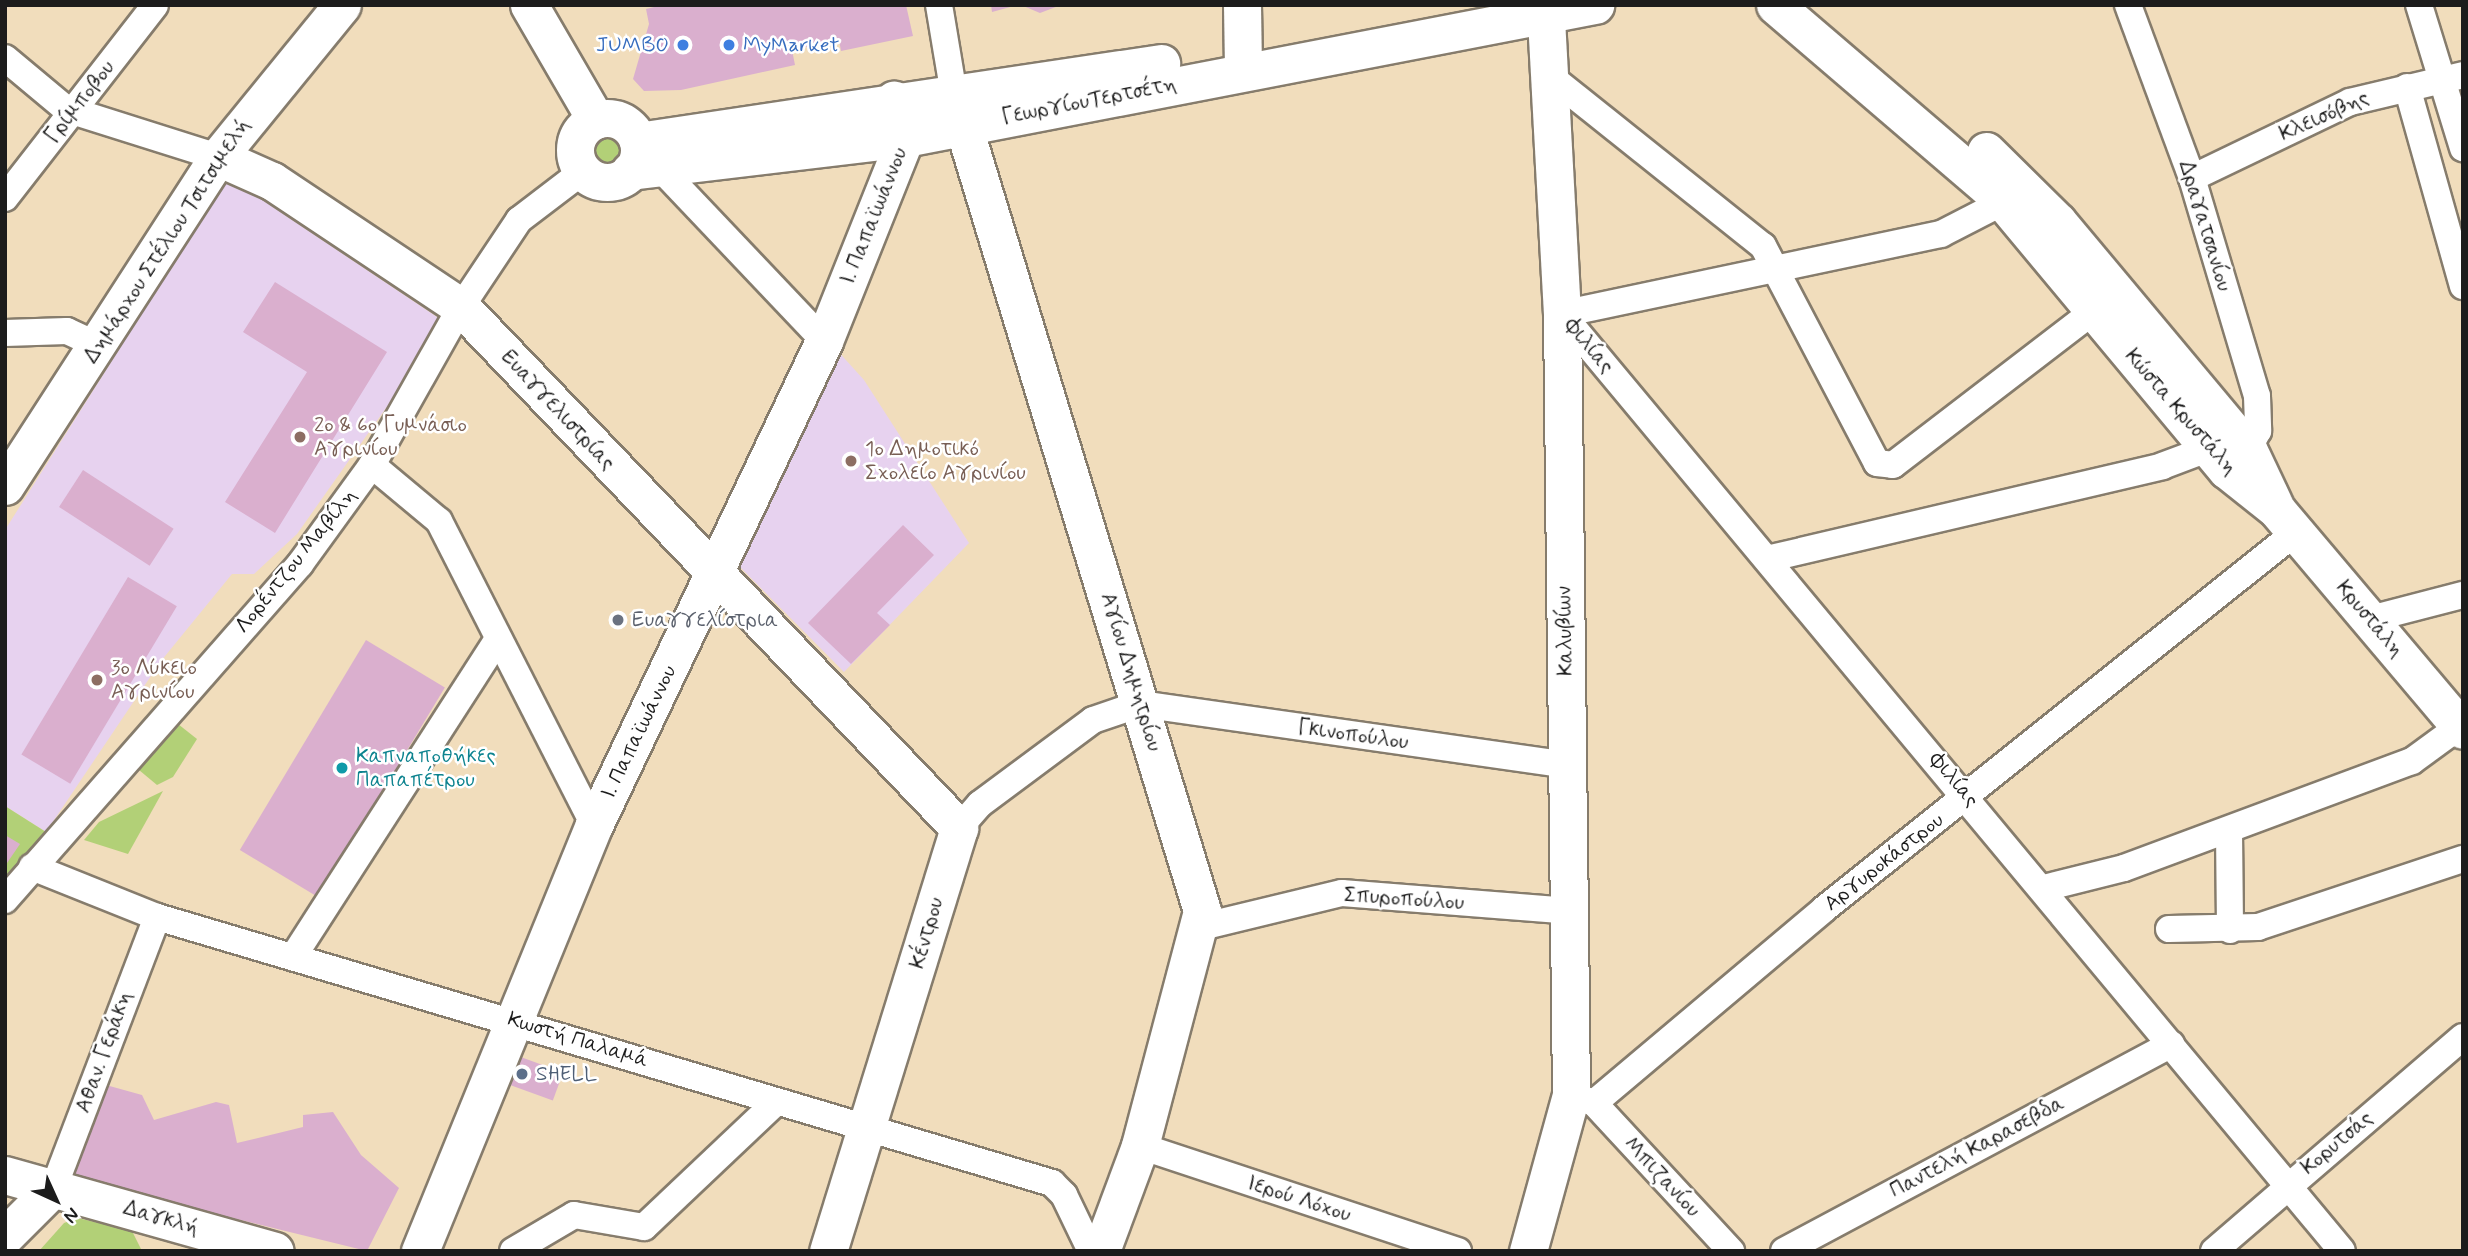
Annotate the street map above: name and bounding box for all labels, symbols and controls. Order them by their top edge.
place label: JUMBO [596,32,669,58]
place label: MyMarket [743,32,839,58]
marker: JUMBO [675,37,691,53]
marker: MyMarket [721,37,737,53]
street label: Γρίμποβου [40,55,120,149]
street label: ΓεωργίουΤερτσέτη [1000,72,1178,130]
street label: Κλεισόβης [2275,85,2373,147]
street label: Δημάρχου Στέλιου Τσιτσιμελή [78,114,256,368]
street label: Ι. Παπαϊωάννου [835,144,913,288]
street label: Δραγατσανίου [2173,158,2237,294]
street label: Φιλίας [1559,314,1619,378]
street label: Κώστα Κρυστάλη [2119,344,2243,480]
street label: Ευαγγελιστρίας [496,345,620,475]
place label: 2ο & 6ο Γυμνάσιο Αγρινίου [314,412,467,462]
marker: 2ο & 6ο Γυμνάσιο Αγρινίου [292,429,308,445]
place label: 1ο Δημοτικό Σχολείο Αγρινίου [865,436,1026,486]
marker: 1ο Δημοτικό Σχολείο Αγρινίου [843,453,859,469]
street label: Λορέντζου Μαβίλη [230,484,362,638]
street label: Κρυστάλη [2331,575,2409,663]
street label: Καλυβίων [1552,586,1578,676]
street label: Αγίου Δημητρίου [1095,590,1167,754]
place label: Ευαγγελίστρια [632,607,778,633]
marker: Ευαγγελίστρια [610,612,626,628]
place label: 3ο Λύκειο Αγρινίου [111,655,197,705]
street label: Ι. Παπαϊωάννου [596,661,682,803]
marker: 3ο Λύκειο Αγρινίου [89,672,105,688]
street label: Γκινοπούλου [1296,715,1410,755]
place label: Καπναποθήκες Παπαπέτρου [356,743,496,793]
street label: Φιλίας [1924,748,1984,812]
marker: Καπναποθήκες Παπαπέτρου [334,760,350,776]
street label: Αργυροκάστρου [1819,808,1949,916]
street label: Σπυροπούλου [1343,882,1465,916]
street label: Κέντρου [905,894,949,972]
street label: Αθαν. Γεράκη [70,988,138,1116]
street label: Κωστή Παλαμά [505,1007,651,1073]
place label: SHELL [536,1061,597,1087]
marker: SHELL [514,1066,530,1082]
street label: Παντελή Καρασεβδα [1886,1090,2068,1204]
street label: Κορυτσάς [2296,1106,2378,1180]
street label: Μπιζανίου [1618,1132,1706,1222]
north arrow [21,1165,91,1235]
street label: Ιερού Λόχου [1244,1170,1354,1228]
street label: Δαγκλή [121,1195,201,1241]
text: N [58,1202,85,1229]

